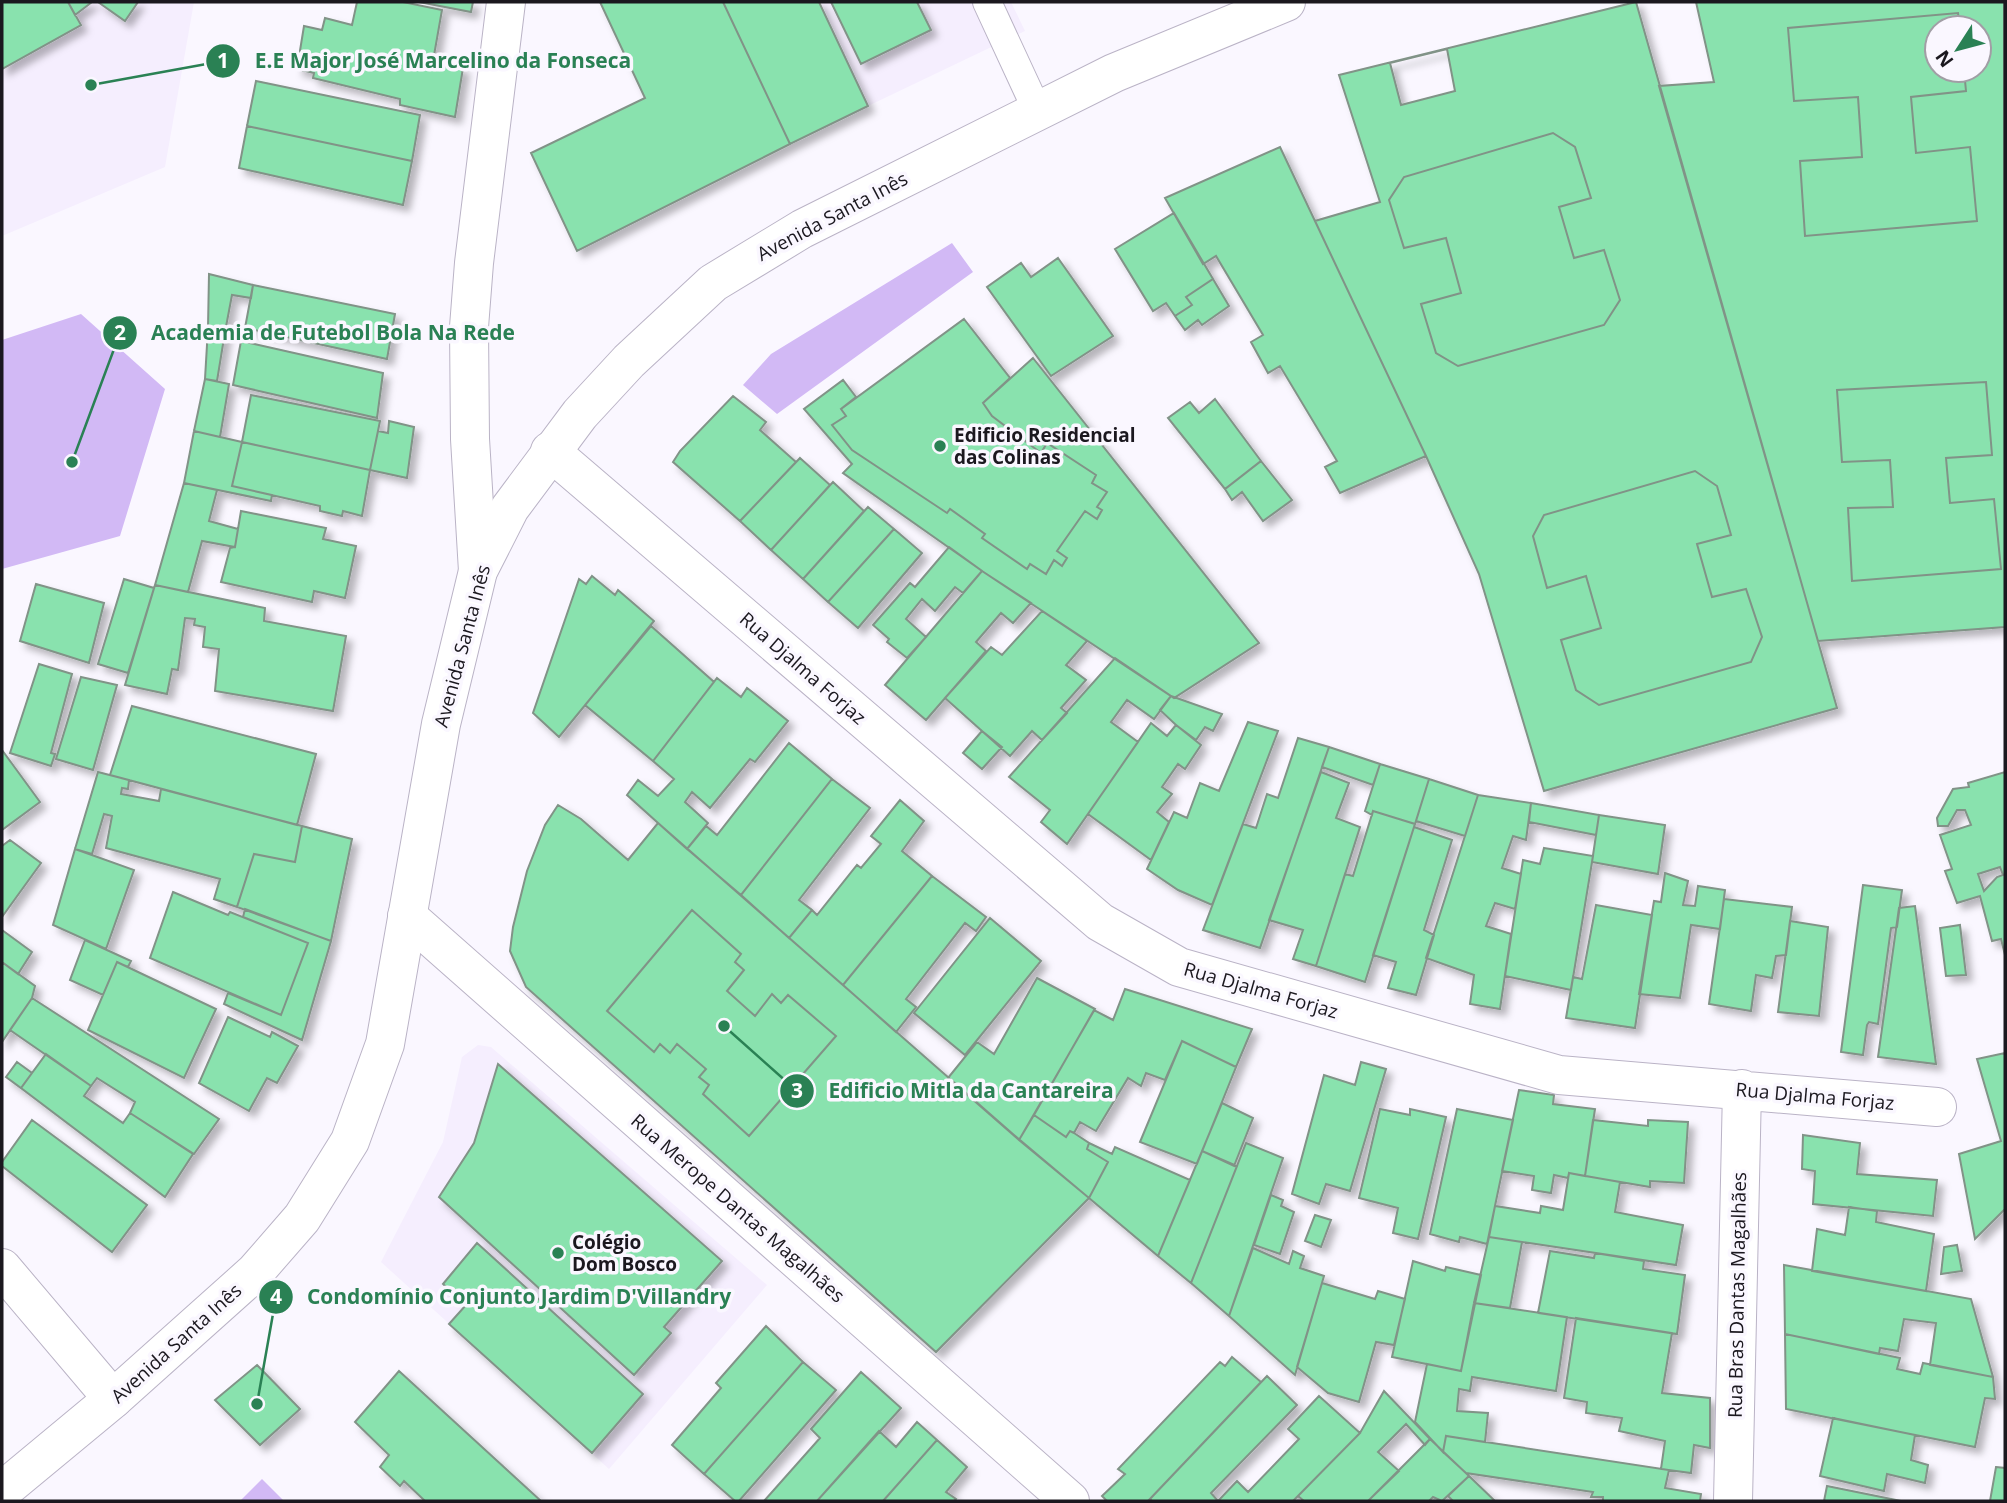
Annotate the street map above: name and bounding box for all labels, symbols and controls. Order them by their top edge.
north arrow [1923,14,1993,84]
callout: E.E Major José Marcelino da Fonseca [205,40,645,82]
text: N [1929,45,1959,73]
text: 1 [217,46,229,74]
text: E.E Major José Marcelino da Fonseca [255,46,631,74]
street label: Avenida Santa Inês [752,165,912,267]
callout: Academia de Futebol Bola Na Rede [102,312,529,354]
text: 2 [114,318,126,346]
text: Academia de Futebol Bola Na Rede [151,318,515,346]
place label: Edificio Residencial das Colinas [954,422,1135,470]
marker: Edificio Residencial das Colinas [932,438,948,454]
street label: Avenida Santa Inês [428,562,496,730]
street label: Rua Djalma Forjaz [734,606,872,730]
street label: Rua Djalma Forjaz [1181,956,1341,1024]
callout: Edificio Mitla da Cantareira [779,1070,1128,1112]
text: 3 [791,1076,803,1104]
text: Edificio Mitla da Cantareira [828,1076,1114,1104]
street label: Rua Djalma Forjaz [1735,1076,1895,1116]
street label: Rua Merope Dantas Magalhães [625,1108,851,1308]
street label: Rua Bras Dantas Magalhães [1722,1172,1752,1418]
place label: Colégio Dom Bosco [572,1229,677,1277]
marker: Colégio Dom Bosco [550,1245,566,1261]
callout: Condomínio Conjunto Jardim D'Villandry [258,1276,745,1318]
street label: Avenida Santa Inês [105,1277,247,1409]
text: 4 [270,1282,282,1310]
text: Condomínio Conjunto Jardim D'Villandry [307,1282,731,1310]

